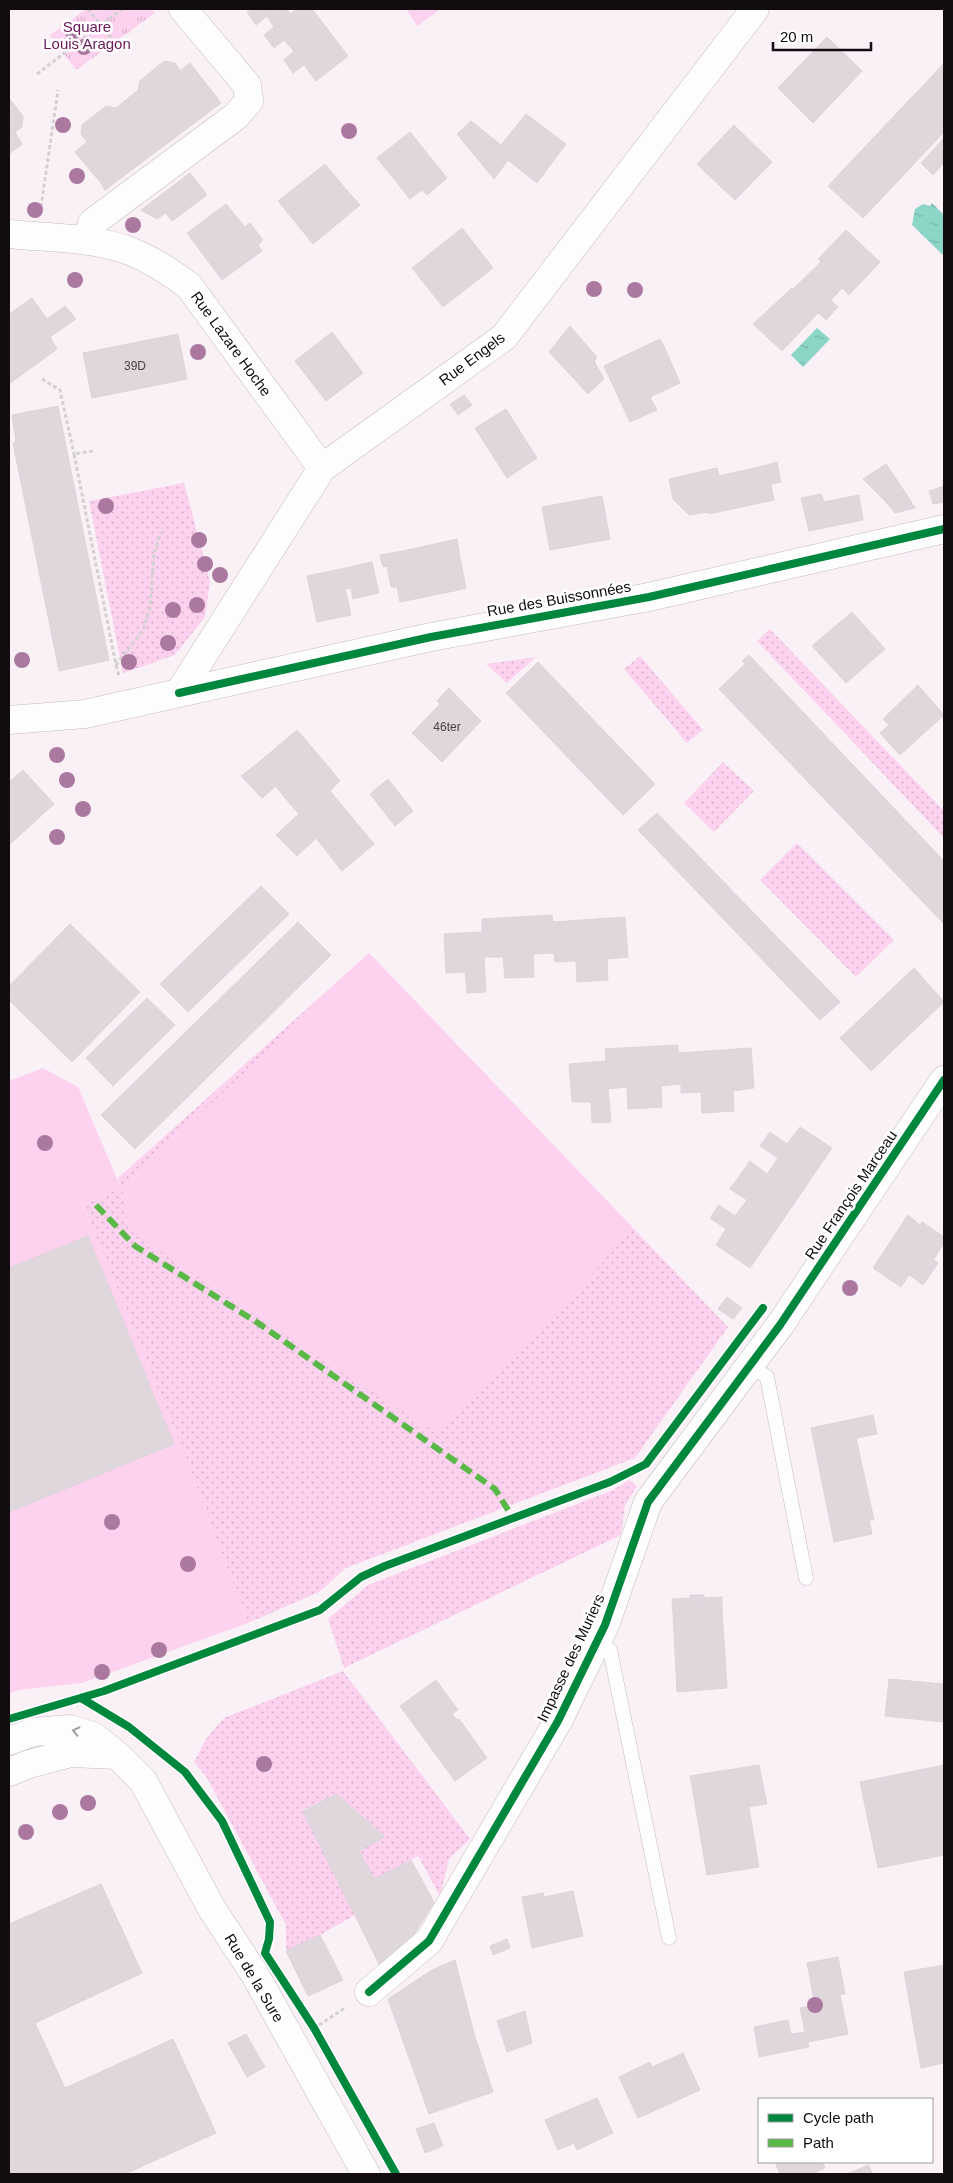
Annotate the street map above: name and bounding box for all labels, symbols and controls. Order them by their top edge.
park label: Square Louis Aragon [43,18,131,52]
scale bar [773,20,870,52]
text: 20 m [780,28,813,45]
street label: Rue Lazare Hoche [188,288,275,399]
street label: Rue Engels [436,328,508,389]
house number: 39D [124,359,146,373]
street label: Rue des Buissonnées [486,577,632,620]
house number: 46ter [433,720,461,734]
street label: Rue François Marceau [801,1127,900,1262]
street label: Impasse des Muriers [533,1591,608,1724]
one-way arrow [71,1726,80,1737]
street label: Rue de la Sure [221,1930,287,2025]
legend [758,2098,933,2163]
text: Cycle path [803,2109,874,2126]
text: Path [803,2134,834,2151]

